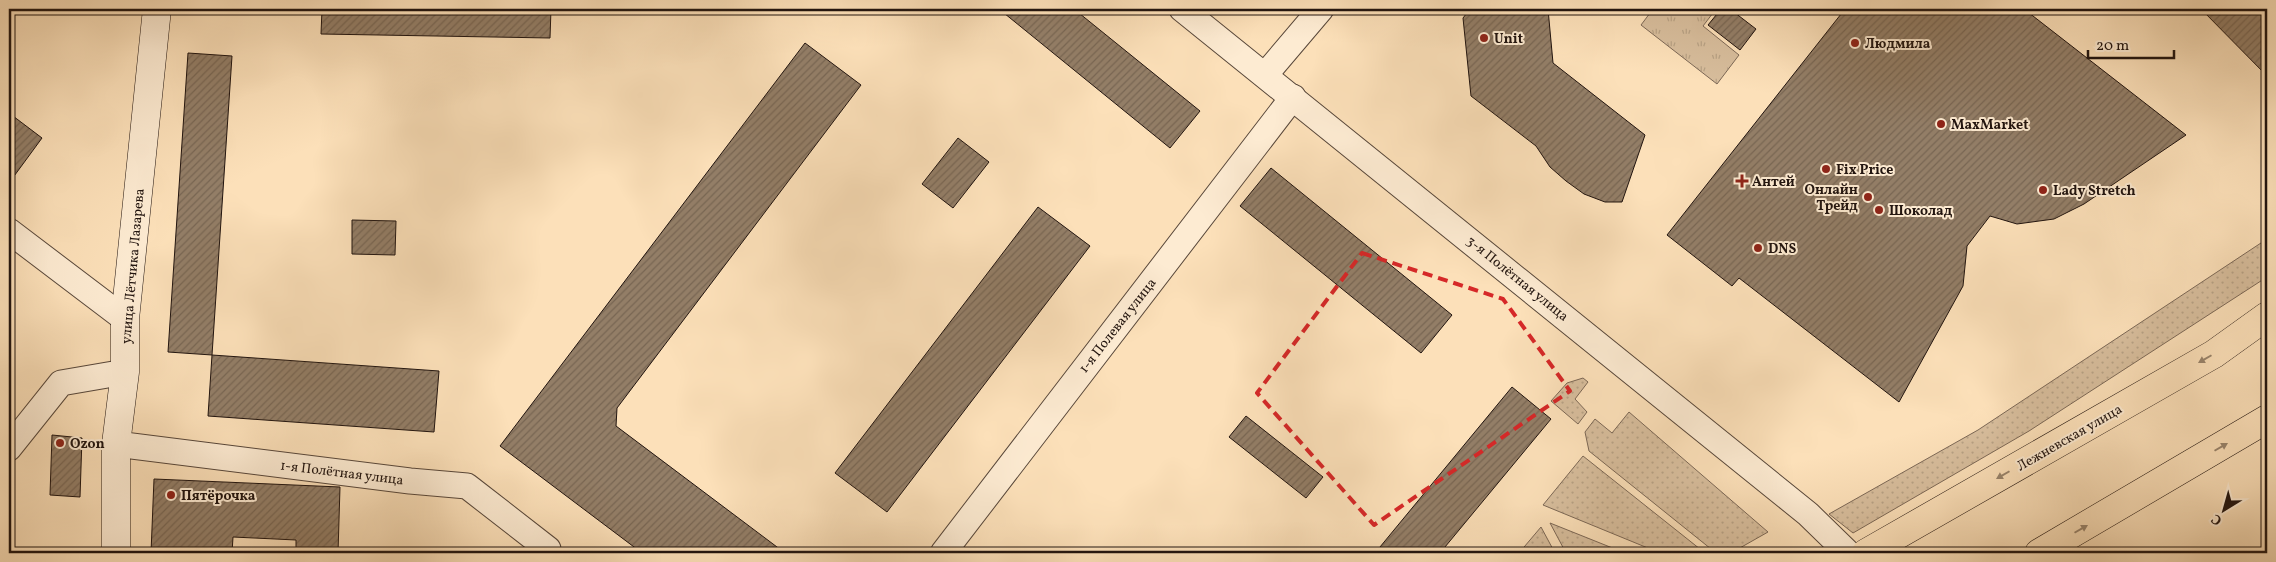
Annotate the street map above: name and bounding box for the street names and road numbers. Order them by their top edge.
street label: улица Лётчика Лазарева [117,188,150,345]
street label: 3-я Полётная улица [1462,232,1572,326]
street label: 1-я Полевая улица [1075,274,1161,377]
street label: Лежневская улица [2014,400,2126,476]
street label: 1-я Полётная улица [279,456,405,490]

